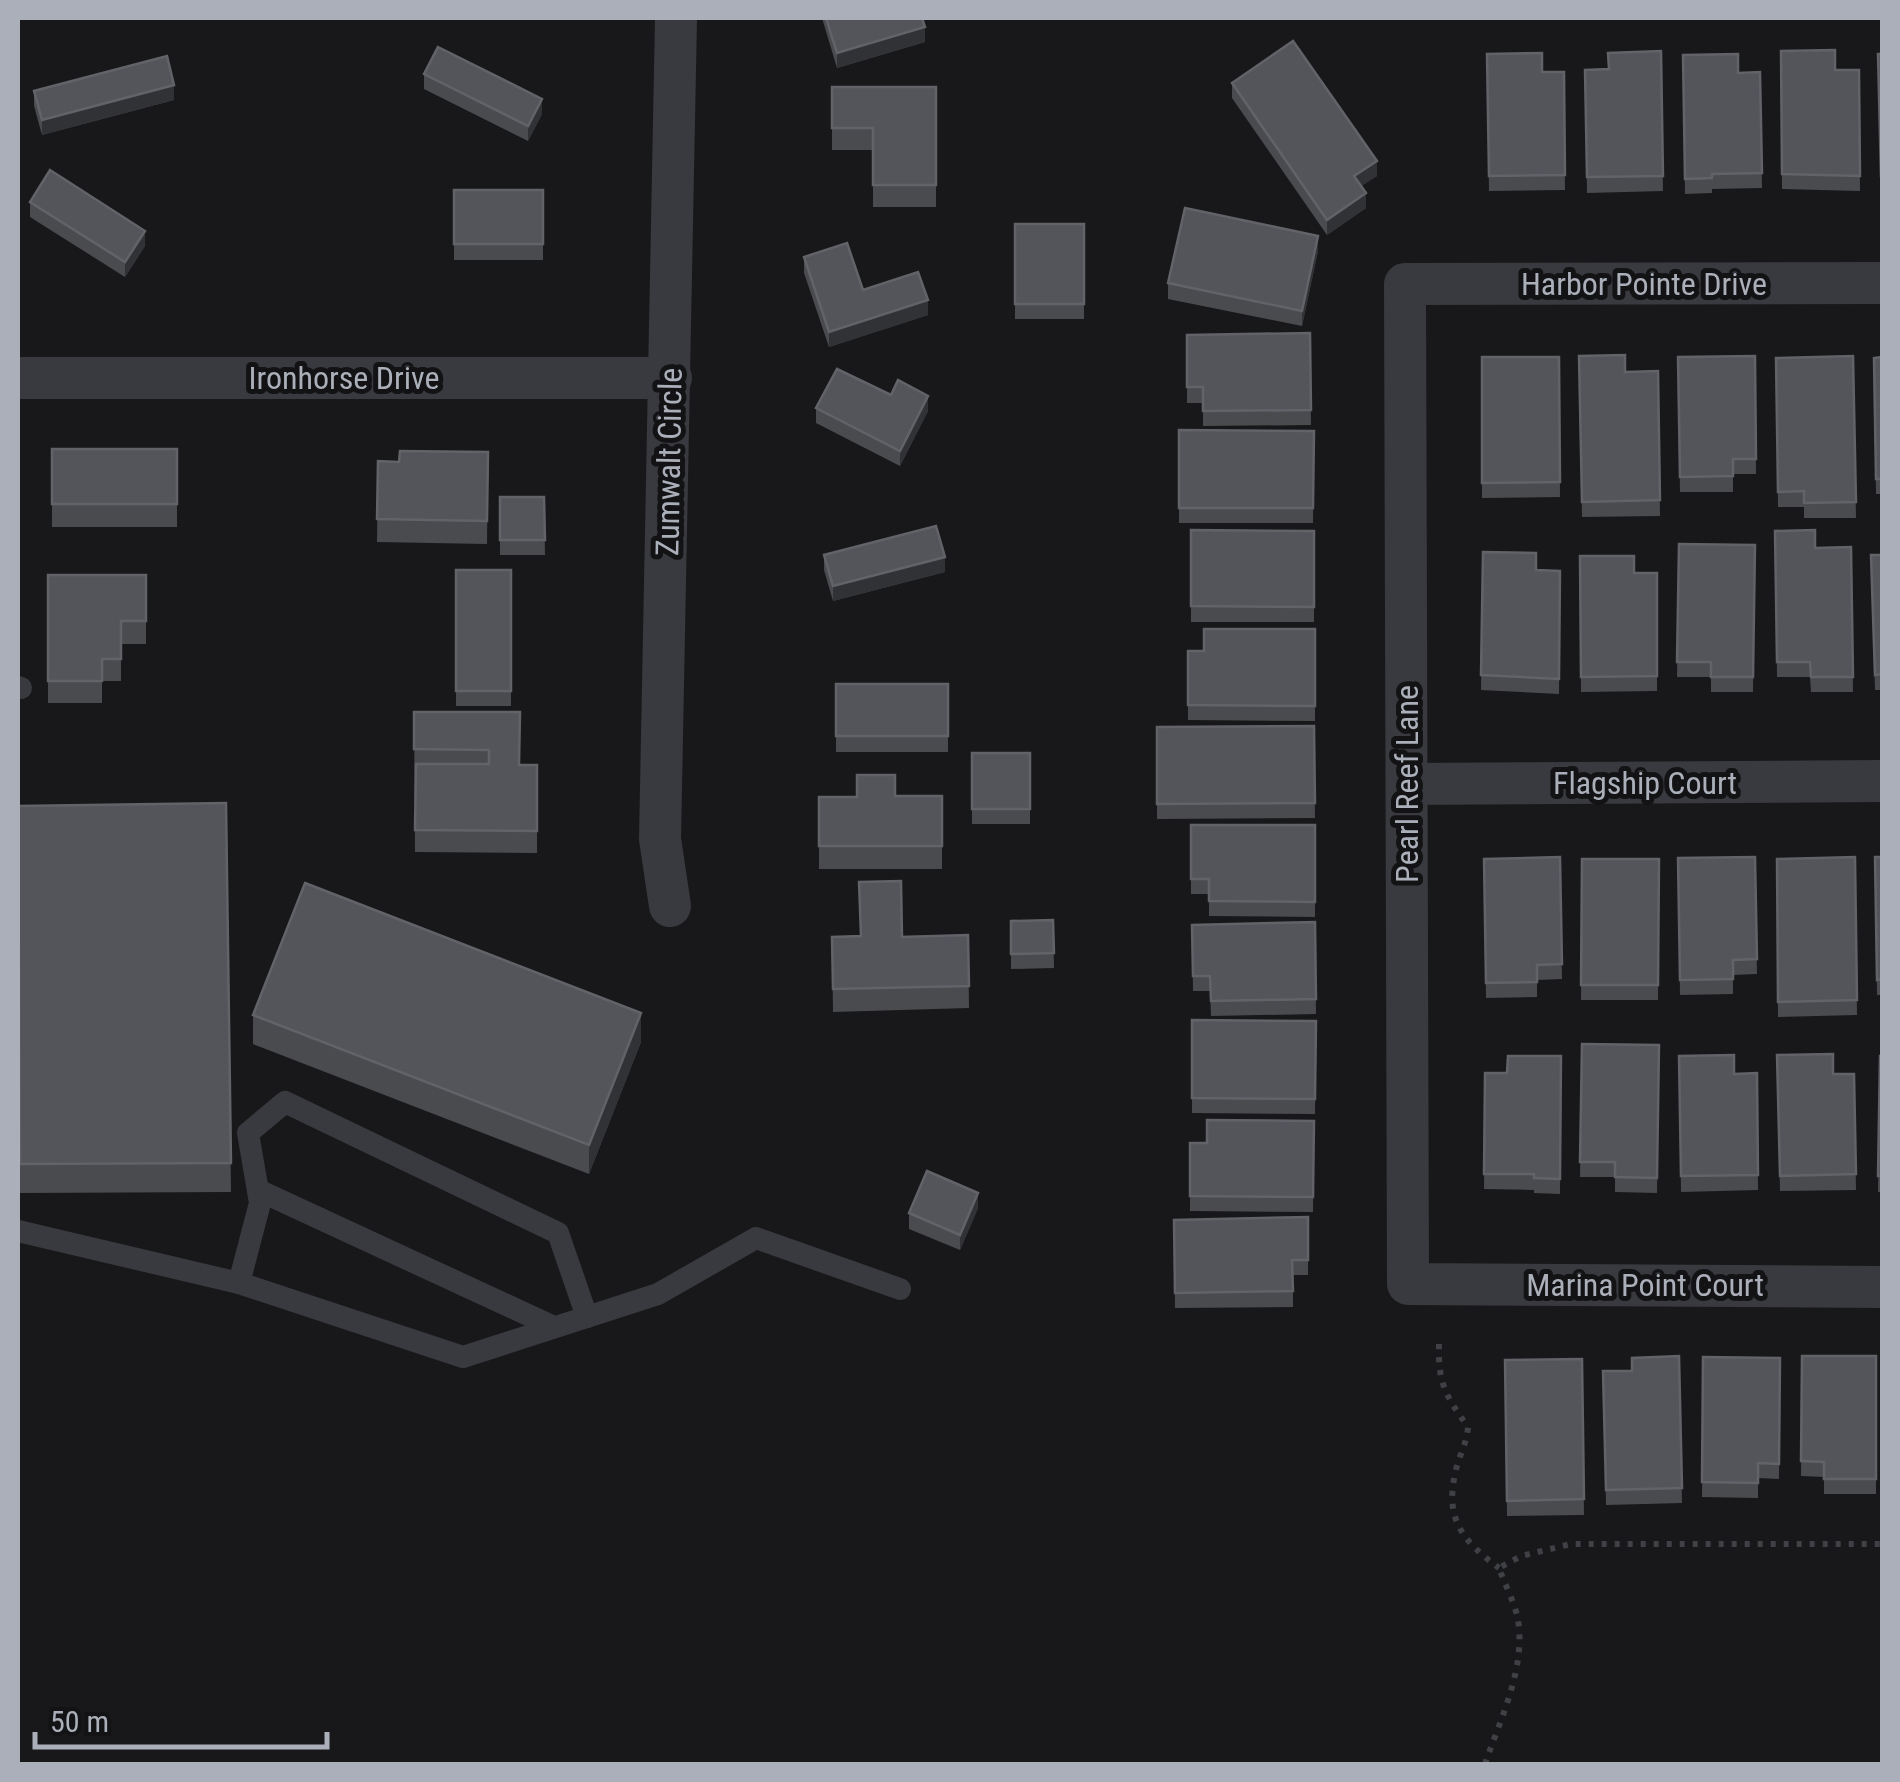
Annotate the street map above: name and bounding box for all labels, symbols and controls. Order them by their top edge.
street label: Harbor Pointe Drive [1521,265,1767,303]
street label: Ironhorse Drive [248,359,440,397]
street label: Zumwalt Circle [648,368,690,556]
street label: Pearl Reef Lane [1388,685,1426,883]
street label: Flagship Court [1553,764,1737,802]
street label: Marina Point Court [1526,1266,1764,1304]
scale bar [35,1687,328,1749]
text: 50 m [50,1704,109,1739]

